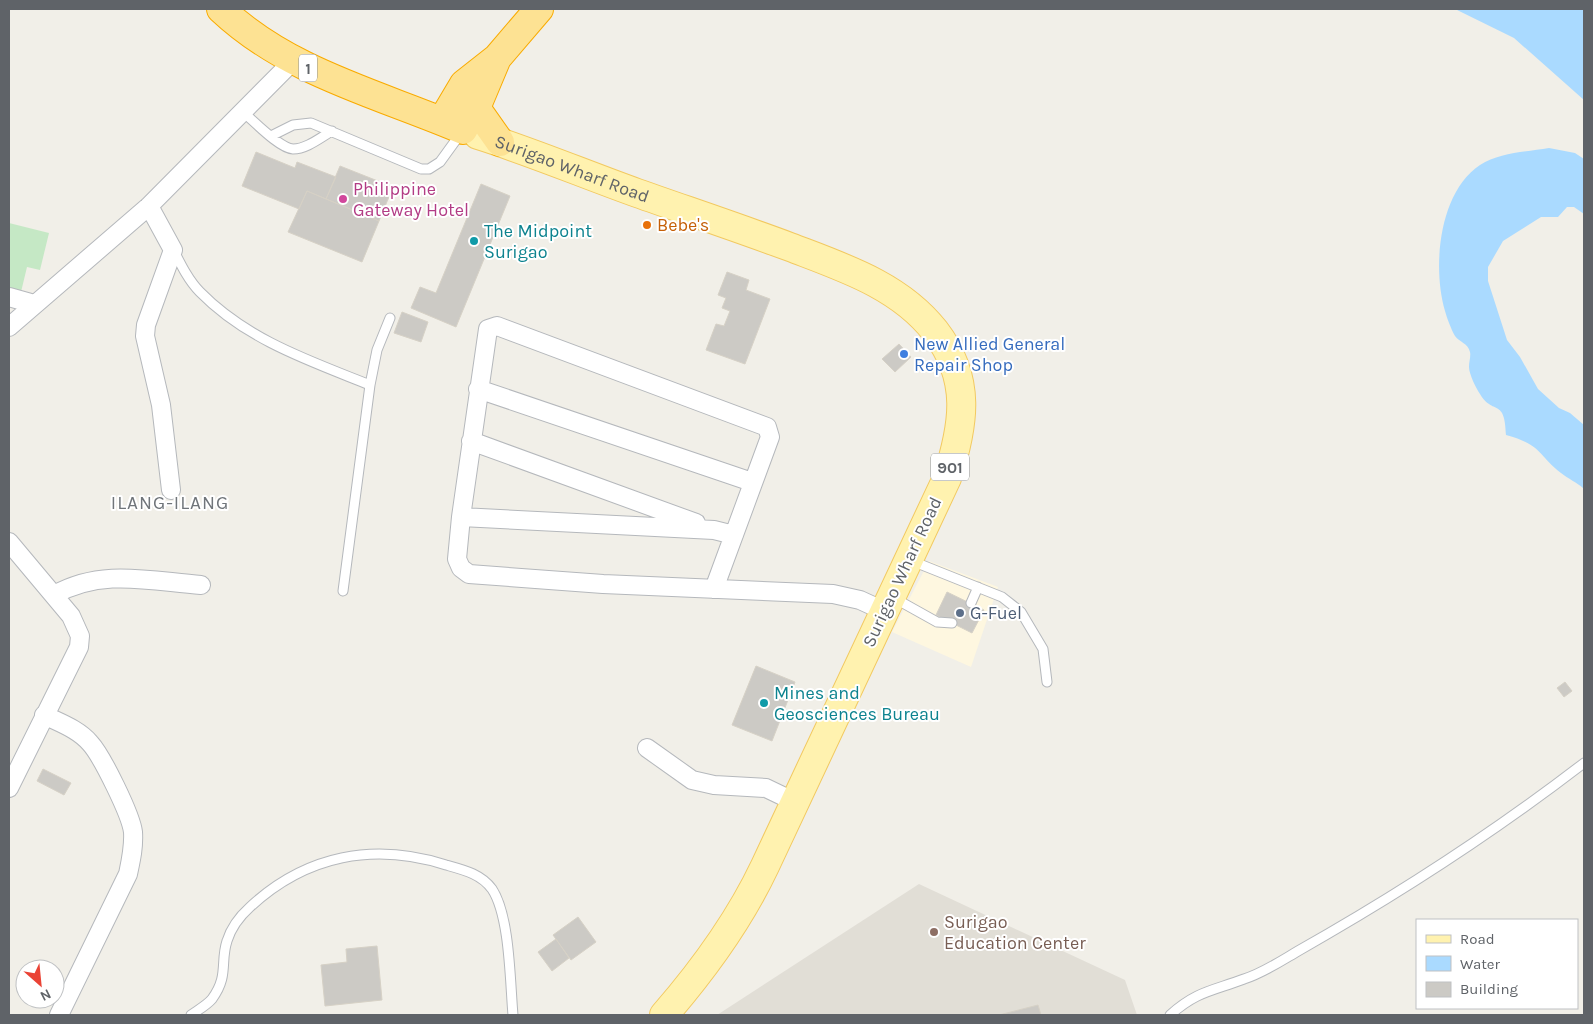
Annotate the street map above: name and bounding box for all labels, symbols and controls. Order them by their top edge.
road number: 1 [299,54,317,82]
street label: Surigao Wharf Road [492,130,652,207]
place label: Philippine Gateway Hotel [353,178,469,221]
marker: Philippine Gateway Hotel [337,193,349,205]
place label: Bebe's [657,214,709,236]
marker: Bebe's [641,219,653,231]
place label: The Midpoint Surigao [484,220,592,263]
marker: The Midpoint Surigao [468,235,480,247]
place label: New Allied General Repair Shop [914,333,1065,376]
marker: New Allied General Repair Shop [898,348,910,360]
road number: 901 [931,454,969,481]
district label: ILANG-ILANG [111,492,229,514]
street label: Surigao Wharf Road [858,493,946,651]
place label: G-Fuel [970,602,1022,624]
marker: G-Fuel [954,607,966,619]
place label: Mines and Geosciences Bureau [774,682,940,725]
marker: Mines and Geosciences Bureau [758,697,770,709]
place label: Surigao Education Center [944,911,1086,954]
legend [1416,919,1578,1009]
marker: Surigao Education Center [928,926,940,938]
text: Road [1460,930,1495,948]
text: Water [1460,955,1501,973]
north arrow [15,959,65,1009]
text: Building [1460,980,1518,998]
text: N [37,985,54,1005]

